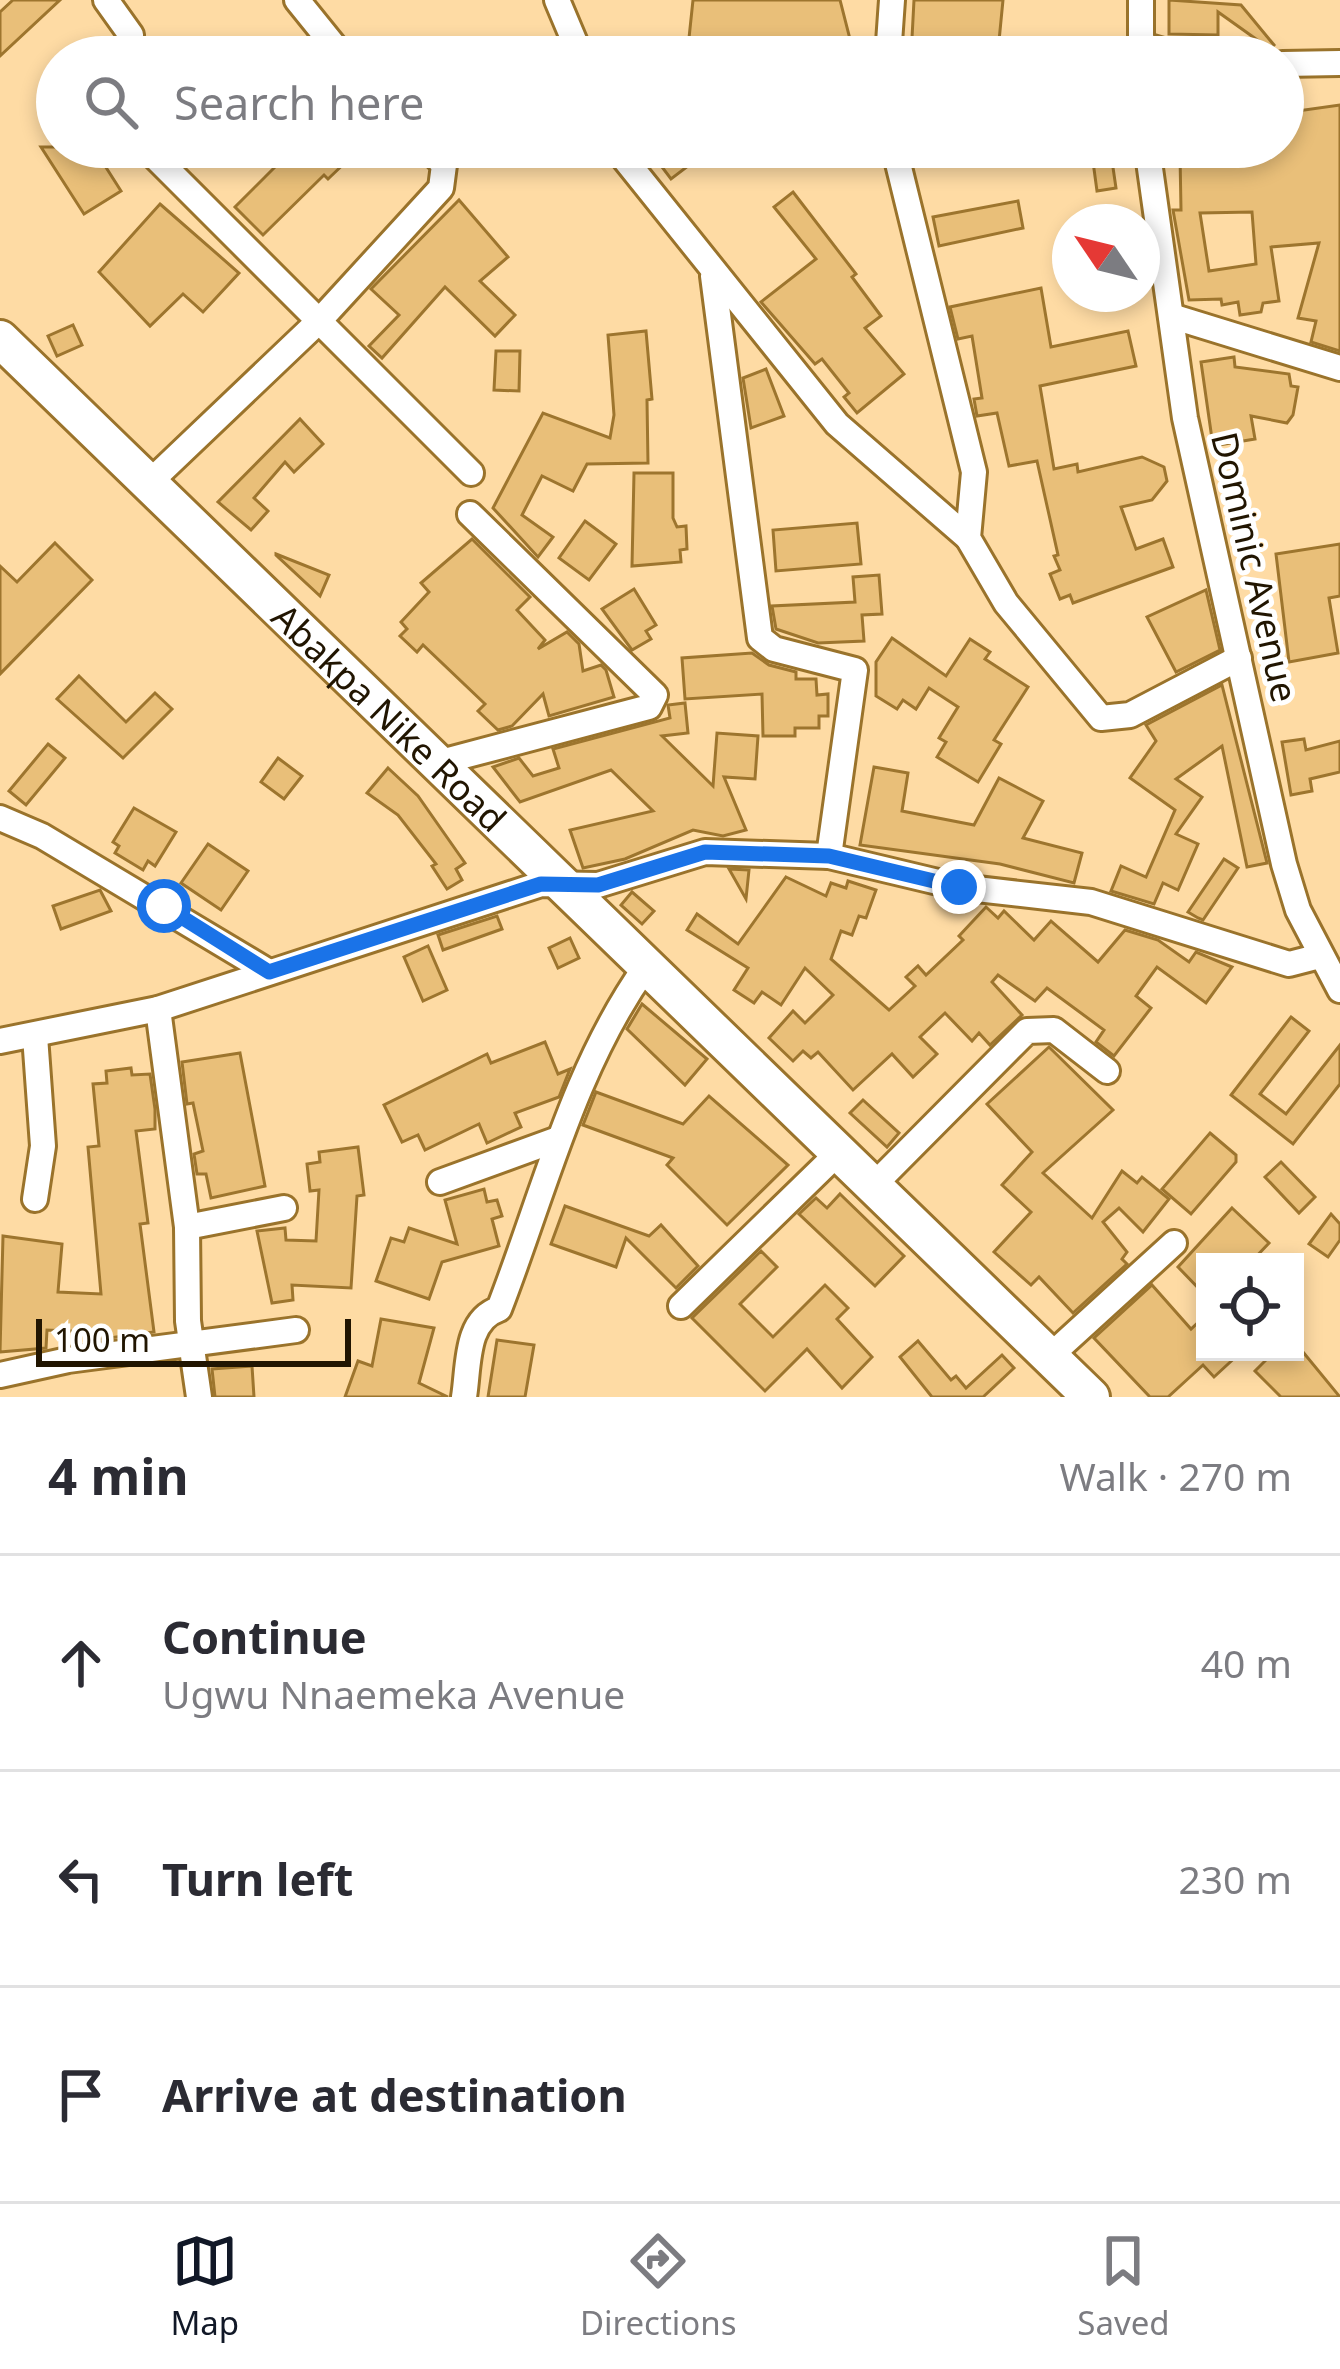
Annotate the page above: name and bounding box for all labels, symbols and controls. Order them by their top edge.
search box [36,36,1304,168]
icon: search [78,69,144,135]
text: Search here [174,72,424,133]
north arrow [1052,204,1160,312]
street label: Dominic Avenue [1200,427,1310,707]
street label: Abakpa Nike Road [262,592,518,842]
route end [932,860,986,914]
route start [137,879,191,933]
map controls [1196,1253,1304,1361]
button: locate [1196,1253,1304,1361]
scale bar [36,1313,351,1366]
text: 100 m [54,1317,150,1362]
text: 4 min [48,1440,189,1510]
text: Walk · 270 m [1059,1449,1292,1502]
text: Continue [162,1606,367,1667]
icon: ahead [48,1630,114,1696]
text: 40 m [1201,1636,1292,1689]
text: Ugwu Nnaemeka Avenue [162,1667,625,1720]
icon: left [48,1846,114,1912]
text: Turn left [162,1848,353,1909]
text: 230 m [1178,1852,1292,1905]
icon: arrive [48,2062,114,2128]
text: Arrive at destination [162,2064,627,2125]
tab: Map [170,2228,239,2345]
tab: Directions [580,2228,737,2345]
tab: Saved [1077,2228,1170,2345]

